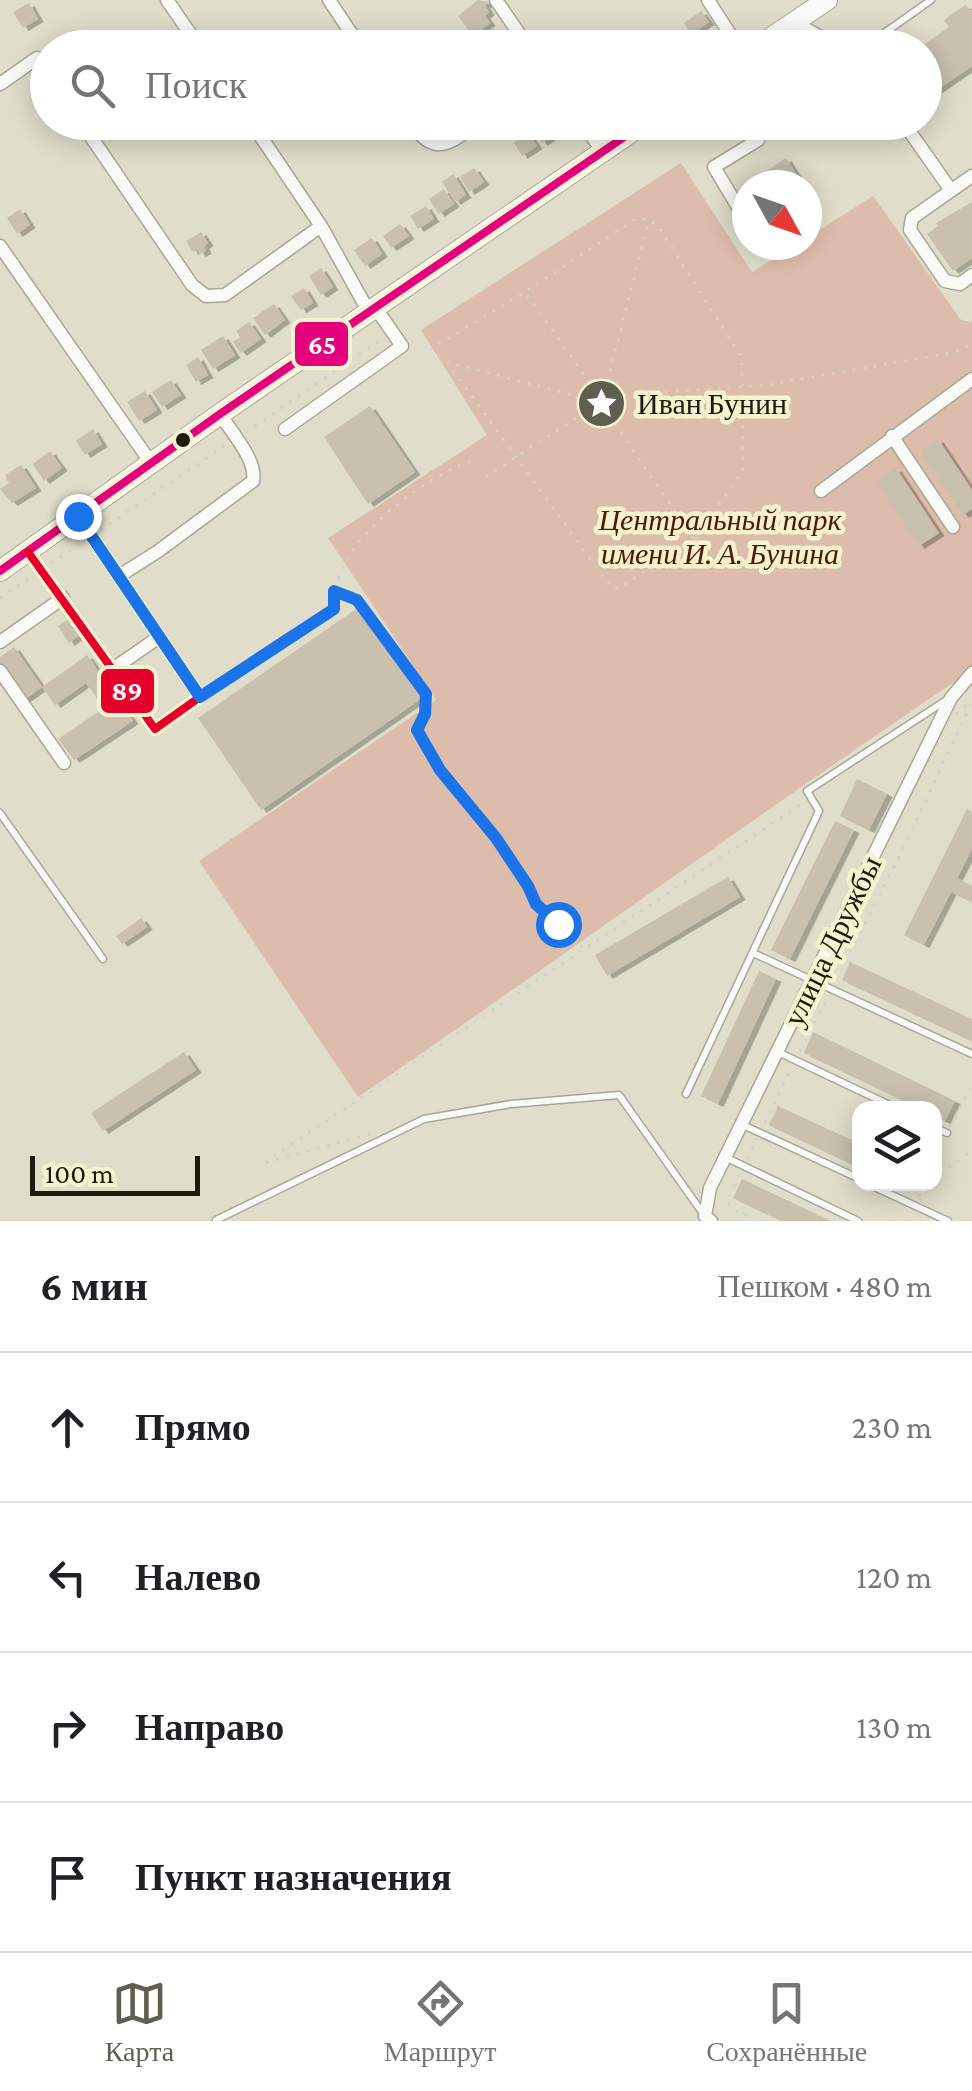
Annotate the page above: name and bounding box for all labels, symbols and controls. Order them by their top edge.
search box [30,30,942,140]
icon: search [65,58,120,113]
text: Поиск [145,64,247,106]
north arrow [732,170,822,260]
line badge: 65 [293,320,350,368]
text: 65 [308,329,336,360]
place icon: Иван Бунин [576,377,628,429]
place label: Иван Бунин [637,387,787,420]
unlabelled marker [173,430,193,450]
route end [56,494,102,540]
park label: Центральный парк имени И. А. Бунина [597,503,843,570]
line badge: 89 [99,667,156,715]
text: 89 [111,675,143,706]
street label: улица Дружбы [777,851,887,1031]
route start [536,902,582,948]
map controls [852,1101,942,1191]
button: layers [852,1101,942,1191]
scale bar [30,1151,200,1196]
text: 100 m [45,1158,114,1189]
text: 6 мин [40,1262,148,1309]
text: Пешком · 480 m [717,1268,932,1304]
icon: ahead [40,1400,95,1455]
text: Прямо [135,1406,251,1448]
text: 230 m [852,1409,932,1445]
icon: left [40,1550,95,1605]
text: Налево [135,1556,261,1598]
text: 120 m [856,1559,932,1595]
icon: right [40,1700,95,1755]
text: Направо [135,1706,284,1748]
text: 130 m [856,1709,932,1745]
icon: arrive [40,1850,95,1905]
text: Пункт назначения [135,1856,452,1898]
tab: Карта [105,1976,174,2068]
tab: Маршрут [384,1976,497,2068]
tab: Сохранённые [706,1976,867,2068]

